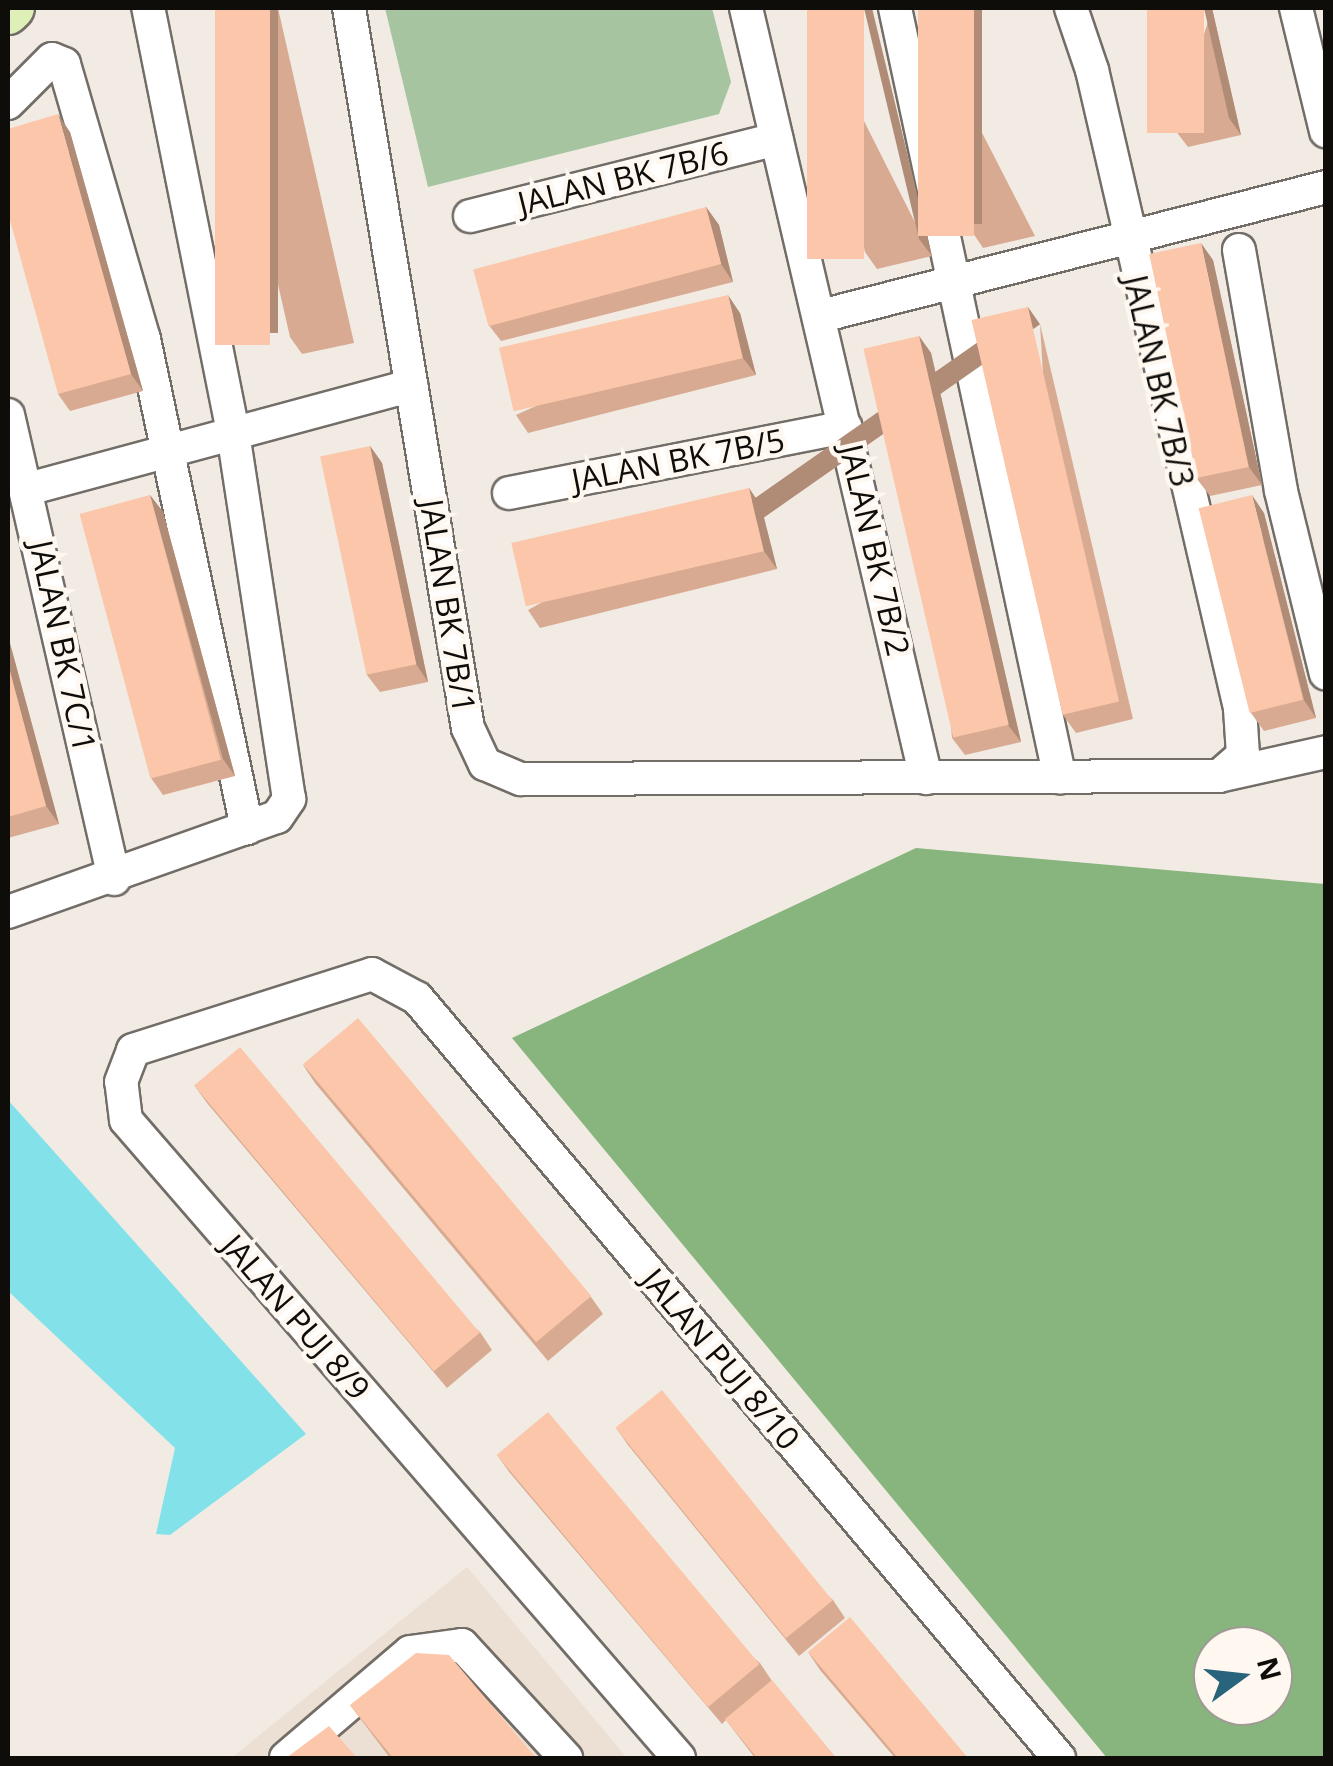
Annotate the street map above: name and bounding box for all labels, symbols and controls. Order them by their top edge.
street label: JALAN BK 7B/6 [514,133,732,223]
street label: JALAN BK 7B/3 [1116,272,1202,490]
street label: JALAN BK 7B/5 [568,421,788,499]
street label: JALAN BK 7B/2 [832,441,918,659]
street label: JALAN BK 7B/1 [412,496,484,716]
street label: JALAN BK 7C/1 [22,537,104,755]
street label: JALAN PUJ 8/9 [214,1227,378,1407]
street label: JALAN PUJ 8/10 [634,1261,808,1457]
north arrow [1193,1626,1293,1726]
text: N [1249,1653,1291,1685]

